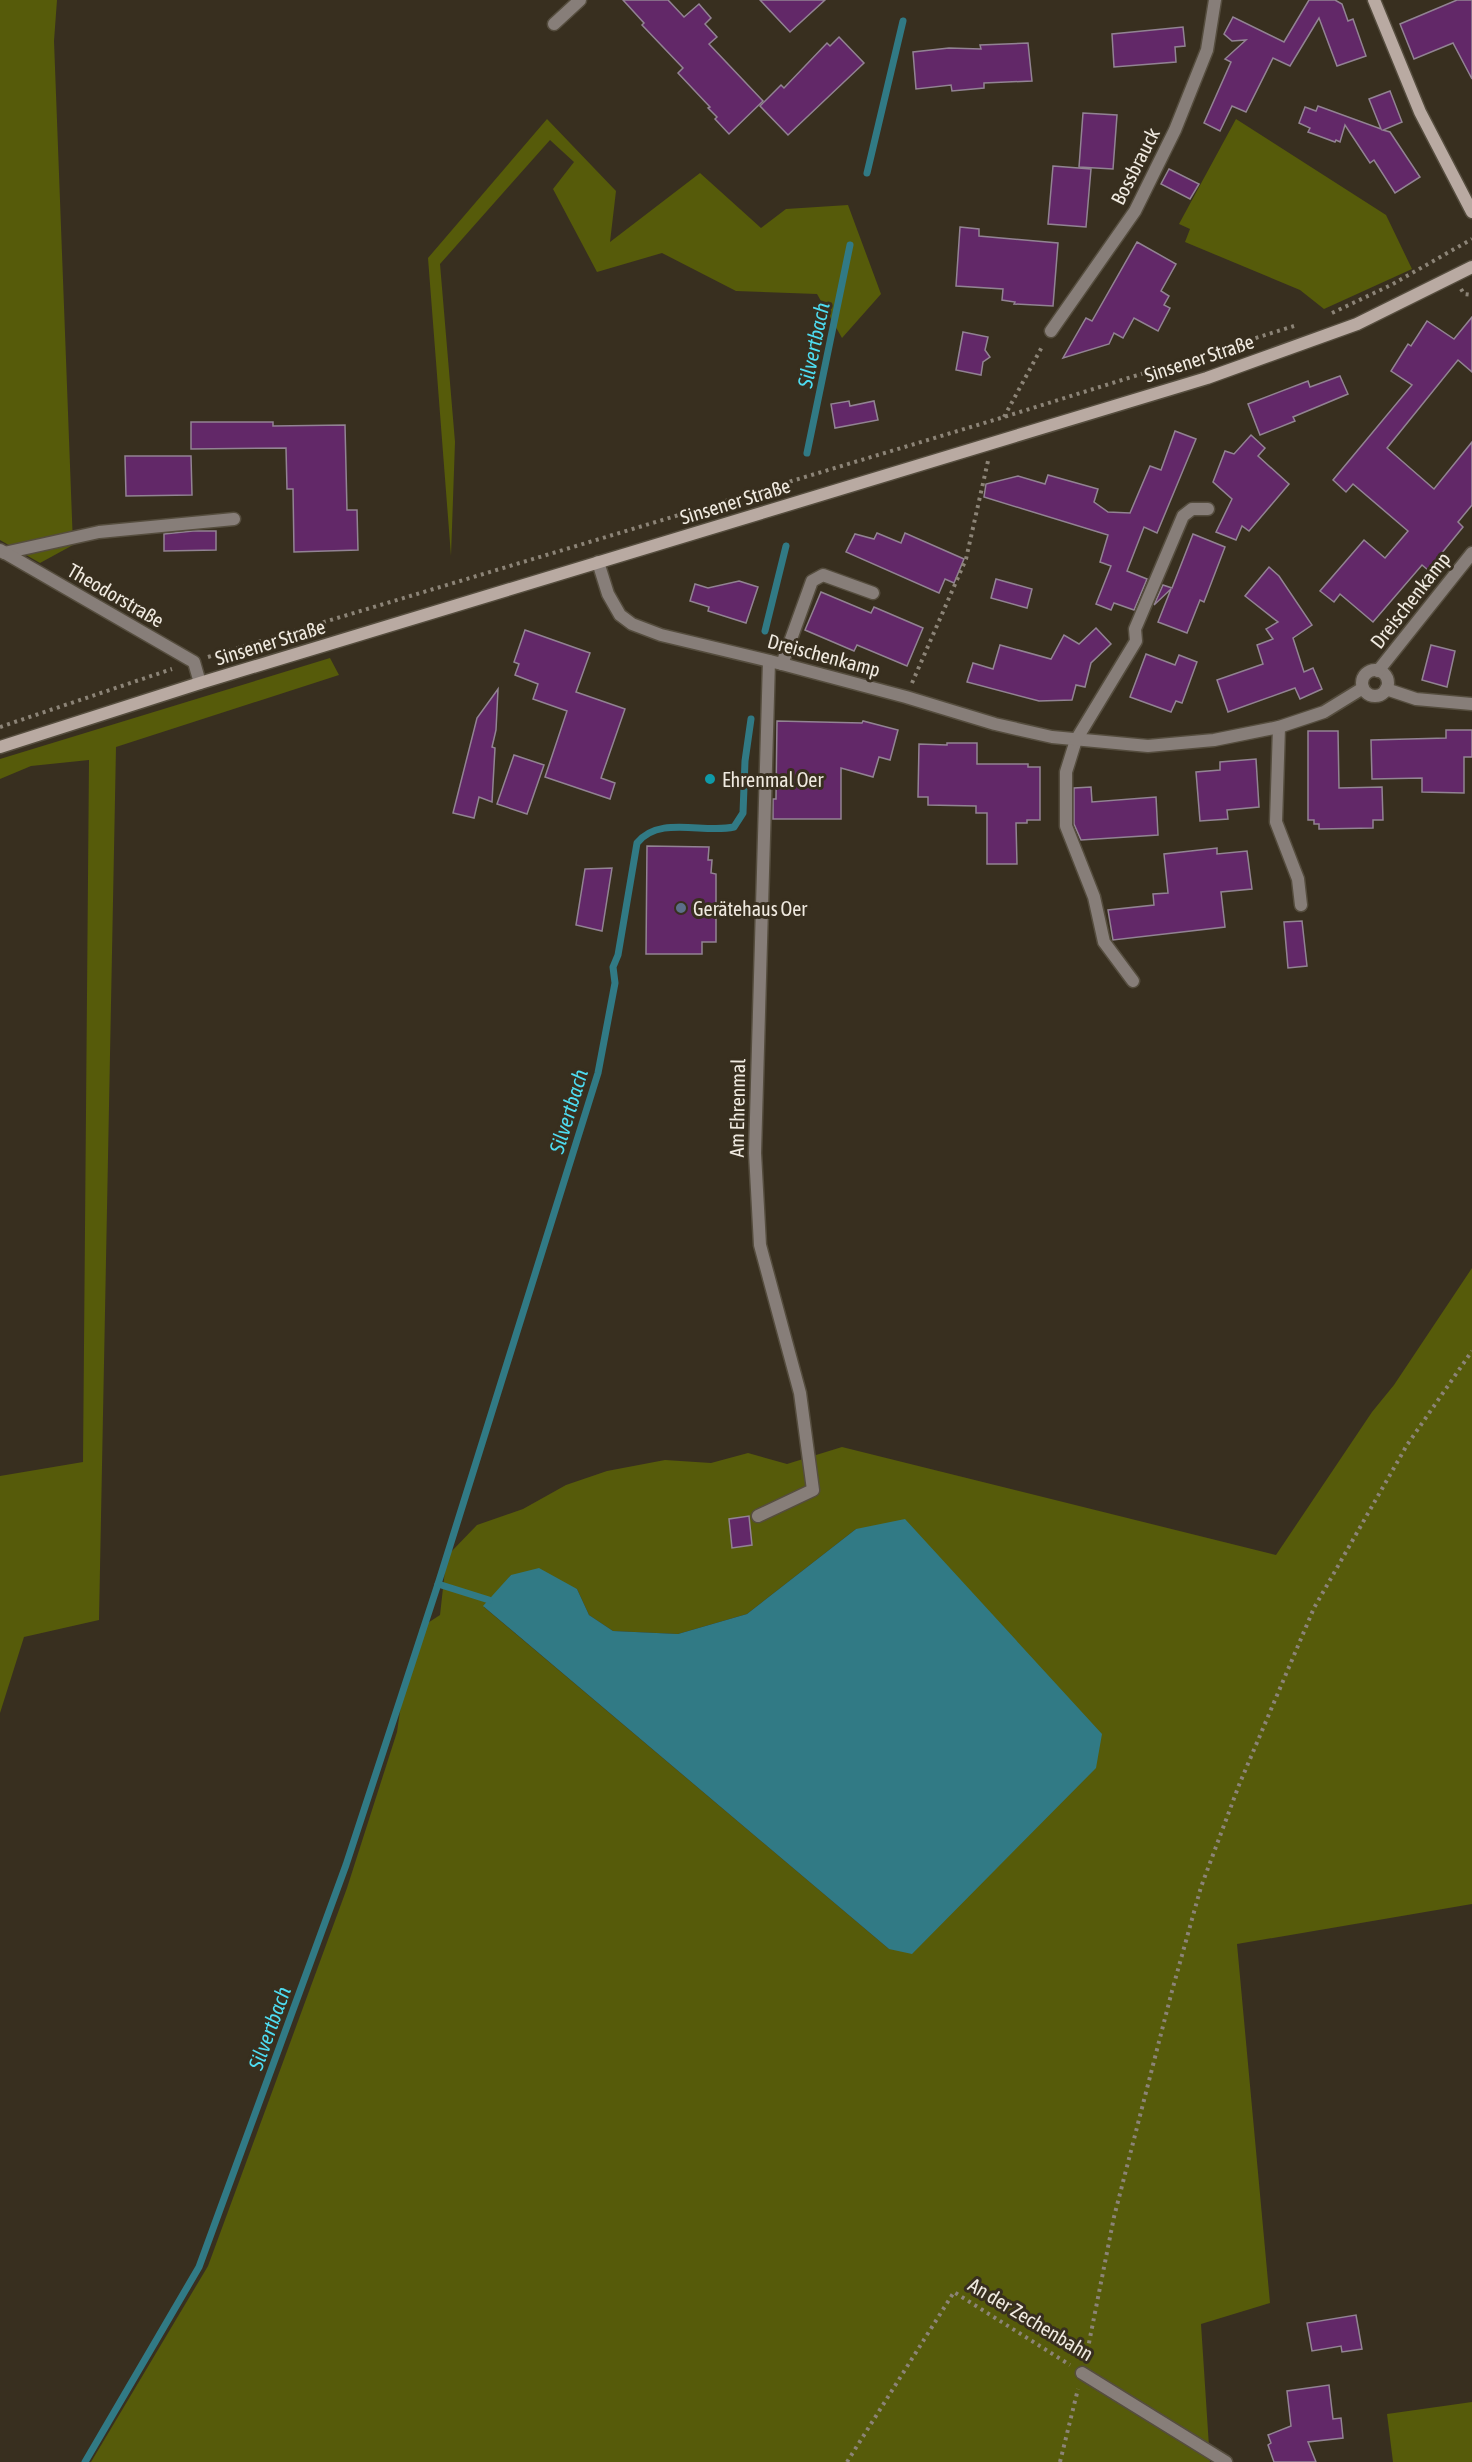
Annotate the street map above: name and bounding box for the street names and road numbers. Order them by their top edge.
street label: Bossbrauck [1106,124,1164,208]
street label: Sinsener Straße [1141,329,1257,387]
street label: Sinsener Straße [677,473,793,529]
street label: Dreischenkamp [1365,547,1455,653]
street label: Theodorstraße [64,558,168,632]
street label: Sinsener Straße [212,614,328,670]
street label: Dreischenkamp [765,629,883,681]
street label: Am Ehrenmal [725,1058,749,1158]
street label: An der Zechenbahn [964,2273,1098,2365]

